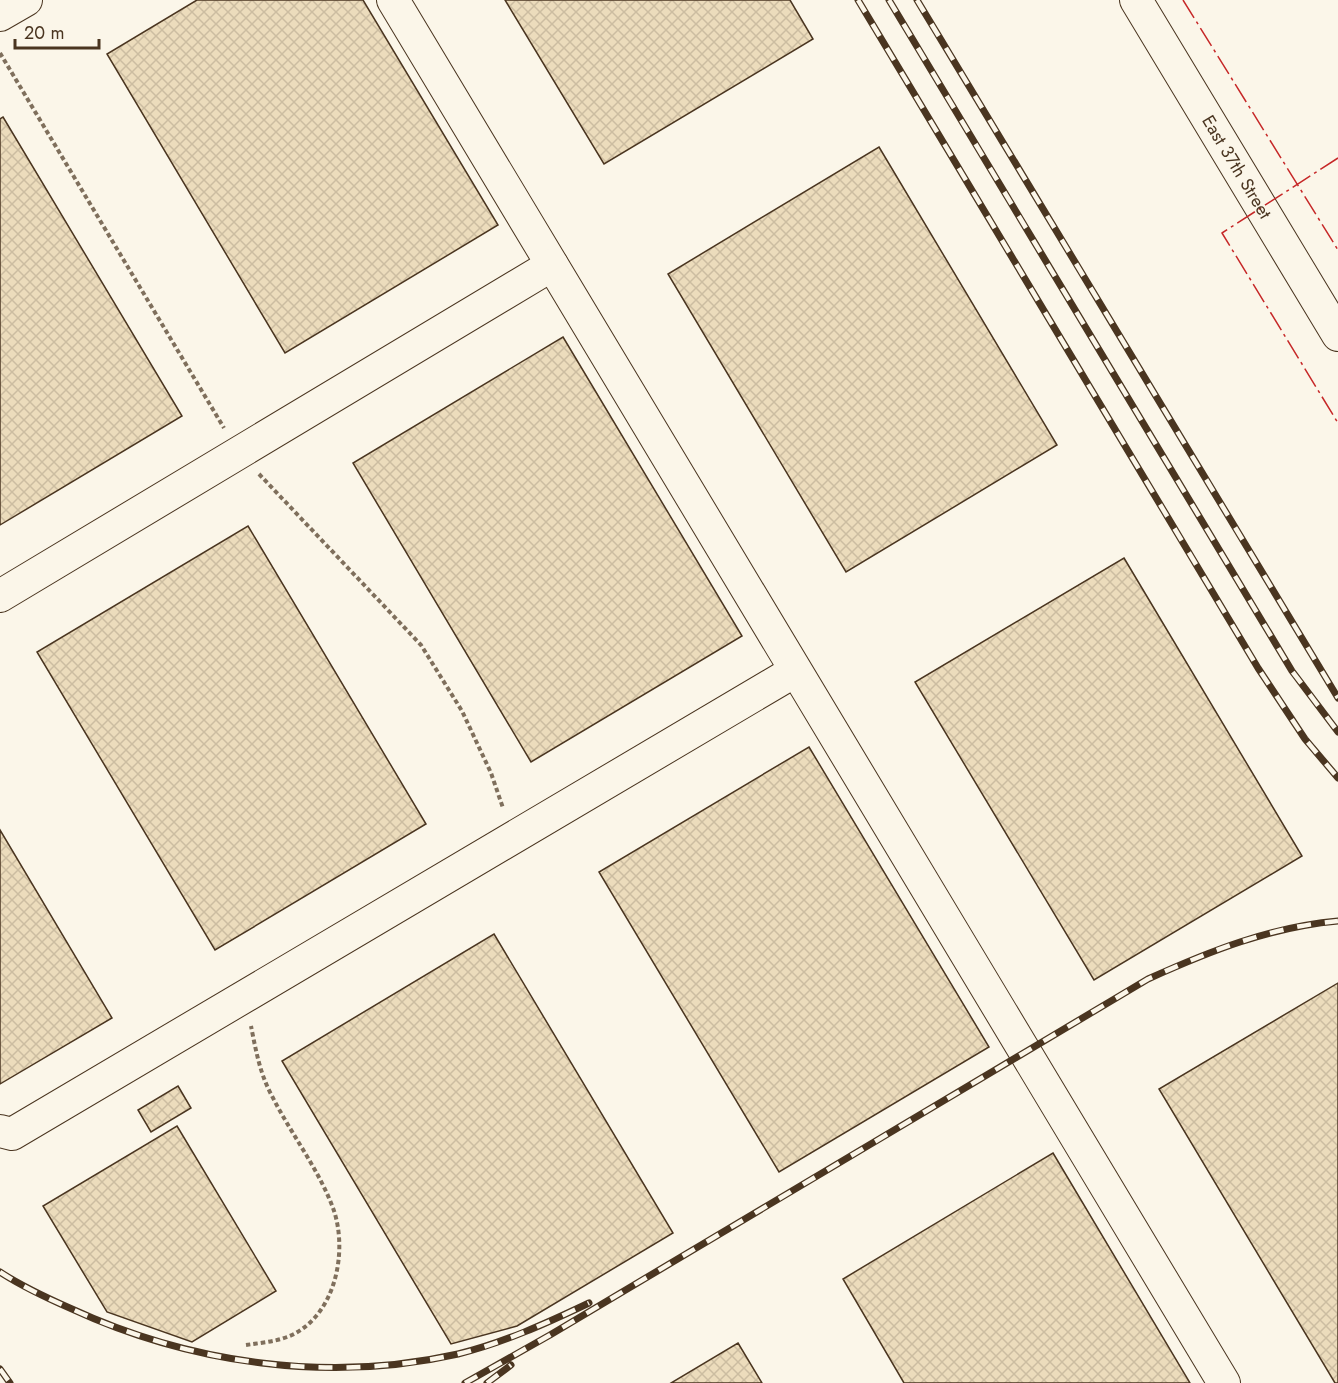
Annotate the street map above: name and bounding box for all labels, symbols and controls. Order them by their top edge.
scale bar [15,12,99,50]
text: 20 m [24,20,64,46]
street label: East 37th Street [1195,110,1278,224]

